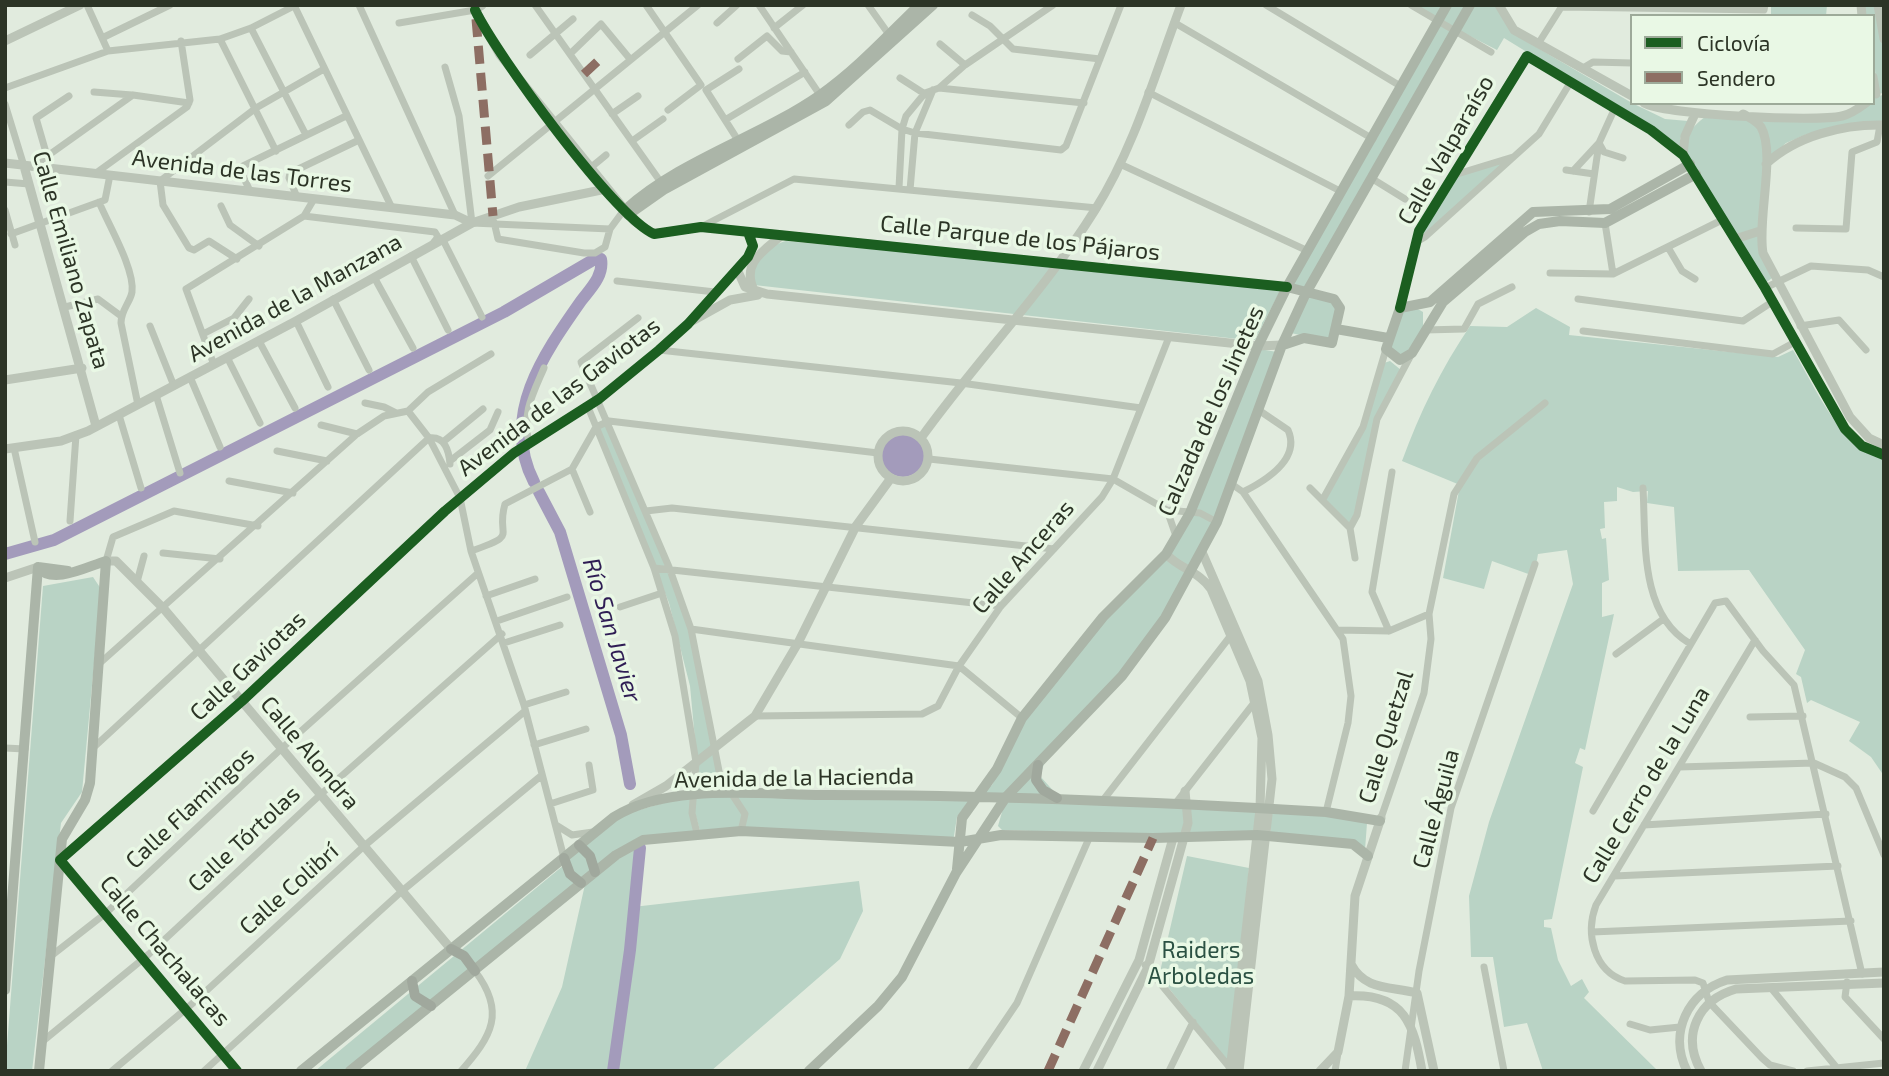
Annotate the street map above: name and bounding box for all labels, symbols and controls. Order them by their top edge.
legend [1630,14,1875,105]
text: Ciclovía [1697,30,1770,55]
text: Sendero [1697,65,1776,90]
street label: Calle Valparaíso [1392,70,1500,230]
street label: Avenida de las Torres [131,144,353,198]
street label: Calle Emiliano Zapata [27,148,115,372]
street label: Calle Parque de los Pájaros [879,210,1161,266]
street label: Avenida de la Manzana [183,228,407,368]
street label: Calzada de los Jinetes [1152,302,1270,520]
street label: Avenida de las Gaviotas [452,312,666,482]
street label: Calle Anceras [966,495,1080,619]
water label: Río San Javier [576,555,648,705]
street label: Calle Gaviotas [184,605,312,727]
street label: Calle Quetzal [1353,667,1419,807]
street label: Calle Cerro de la Luna [1576,682,1716,888]
street label: Calle Alondra [255,691,365,815]
street label: Calle Flamingos [120,741,260,875]
street label: Calle Águila [1407,746,1465,872]
street label: Avenida de la Hacienda [674,762,914,794]
street label: Calle Tórtolas [182,780,306,898]
street label: Calle Colibrí [234,837,344,941]
street label: Calle Chachalacas [94,870,236,1032]
park label: Raiders Arboledas [1148,936,1254,990]

